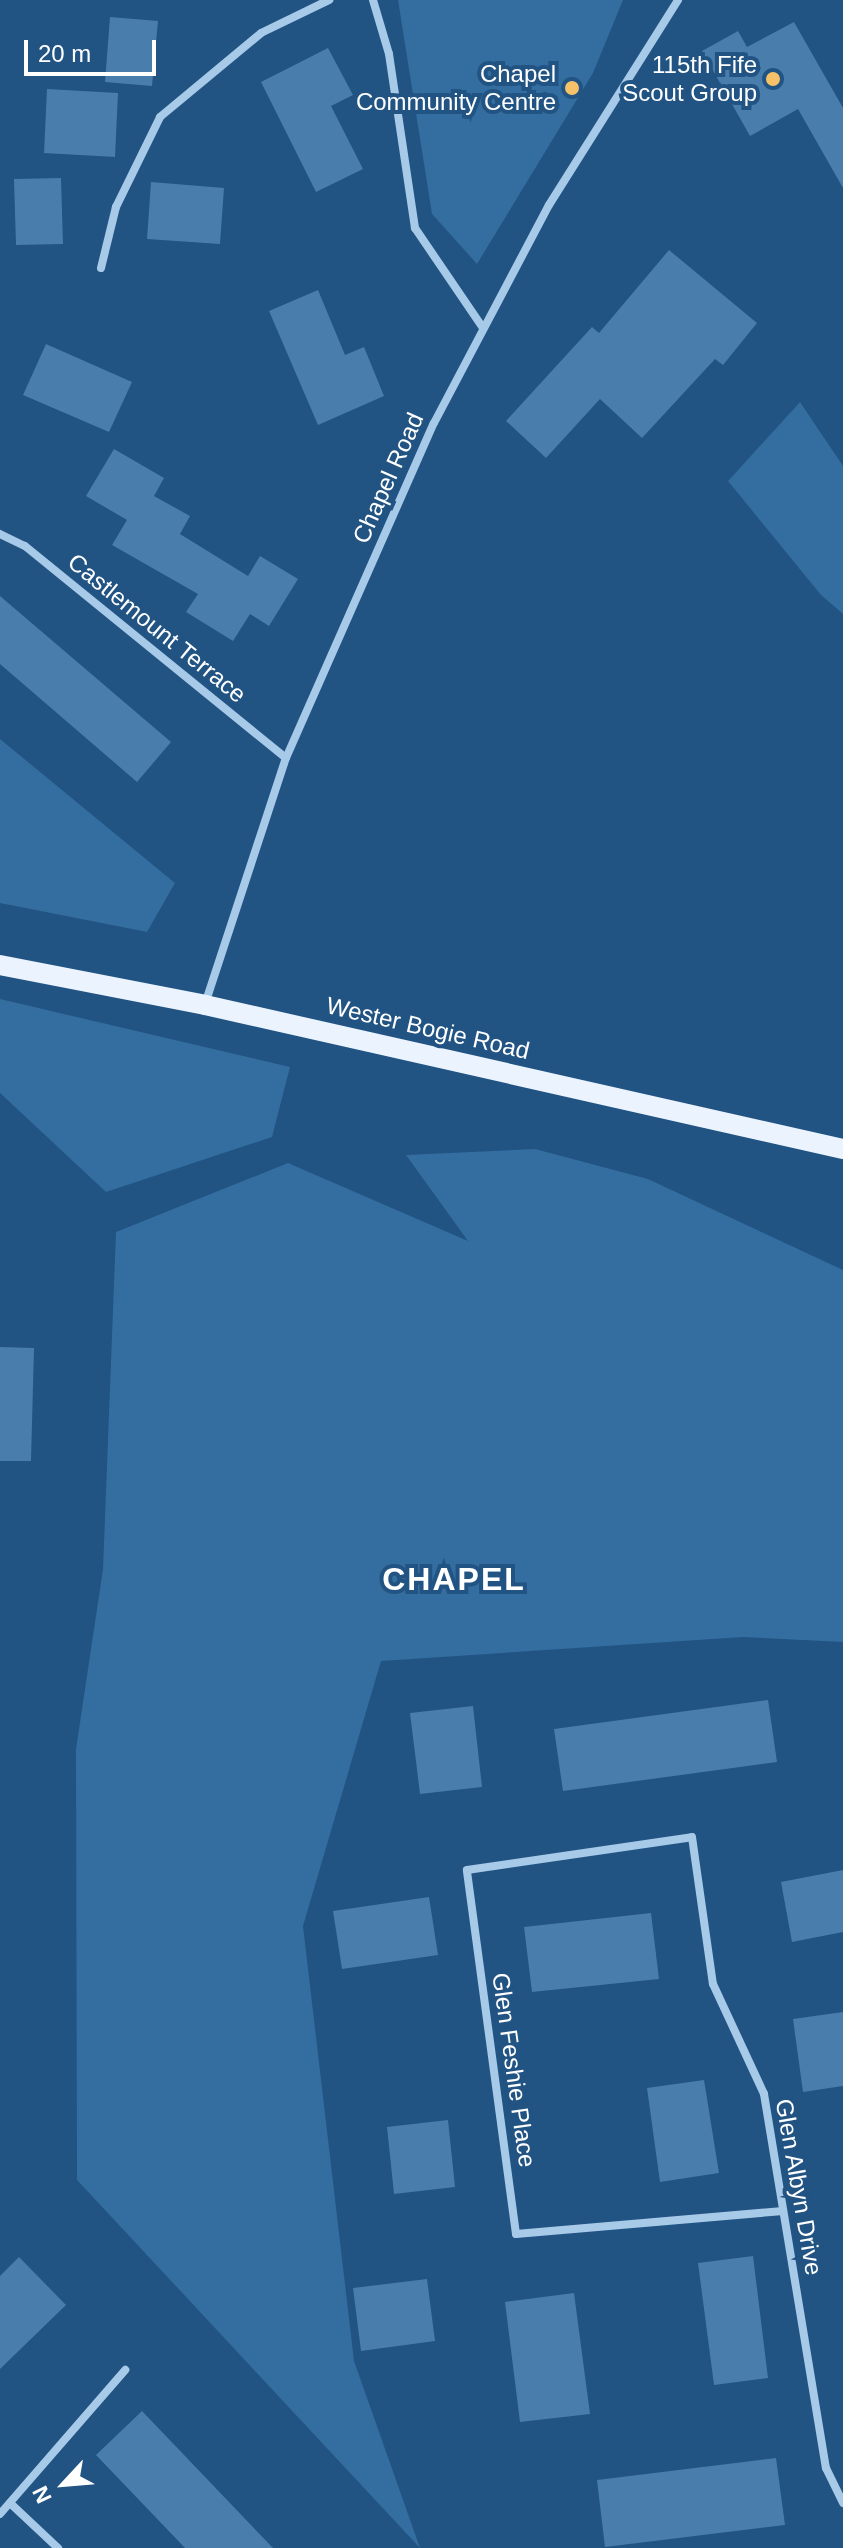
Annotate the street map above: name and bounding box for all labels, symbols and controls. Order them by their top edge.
scale bar [28,24,160,74]
text: 20 m [38,40,91,67]
place label: 115th Fife Scout Group [622,51,757,107]
place label: Chapel Community Centre [356,60,556,116]
marker: 115th Fife Scout Group [764,70,782,88]
marker: Chapel Community Centre [563,79,581,97]
street label: Chapel Road [346,408,430,548]
street label: Castlemount Terrace [62,547,252,709]
street label: Wester Bogie Road [324,991,532,1065]
district label: CHAPEL [382,1560,526,1598]
street label: Glen Feshie Place [486,1971,542,2169]
street label: Glen Albyn Drive [769,2096,829,2278]
north arrow [24,2444,104,2524]
text: N [27,2482,57,2507]

